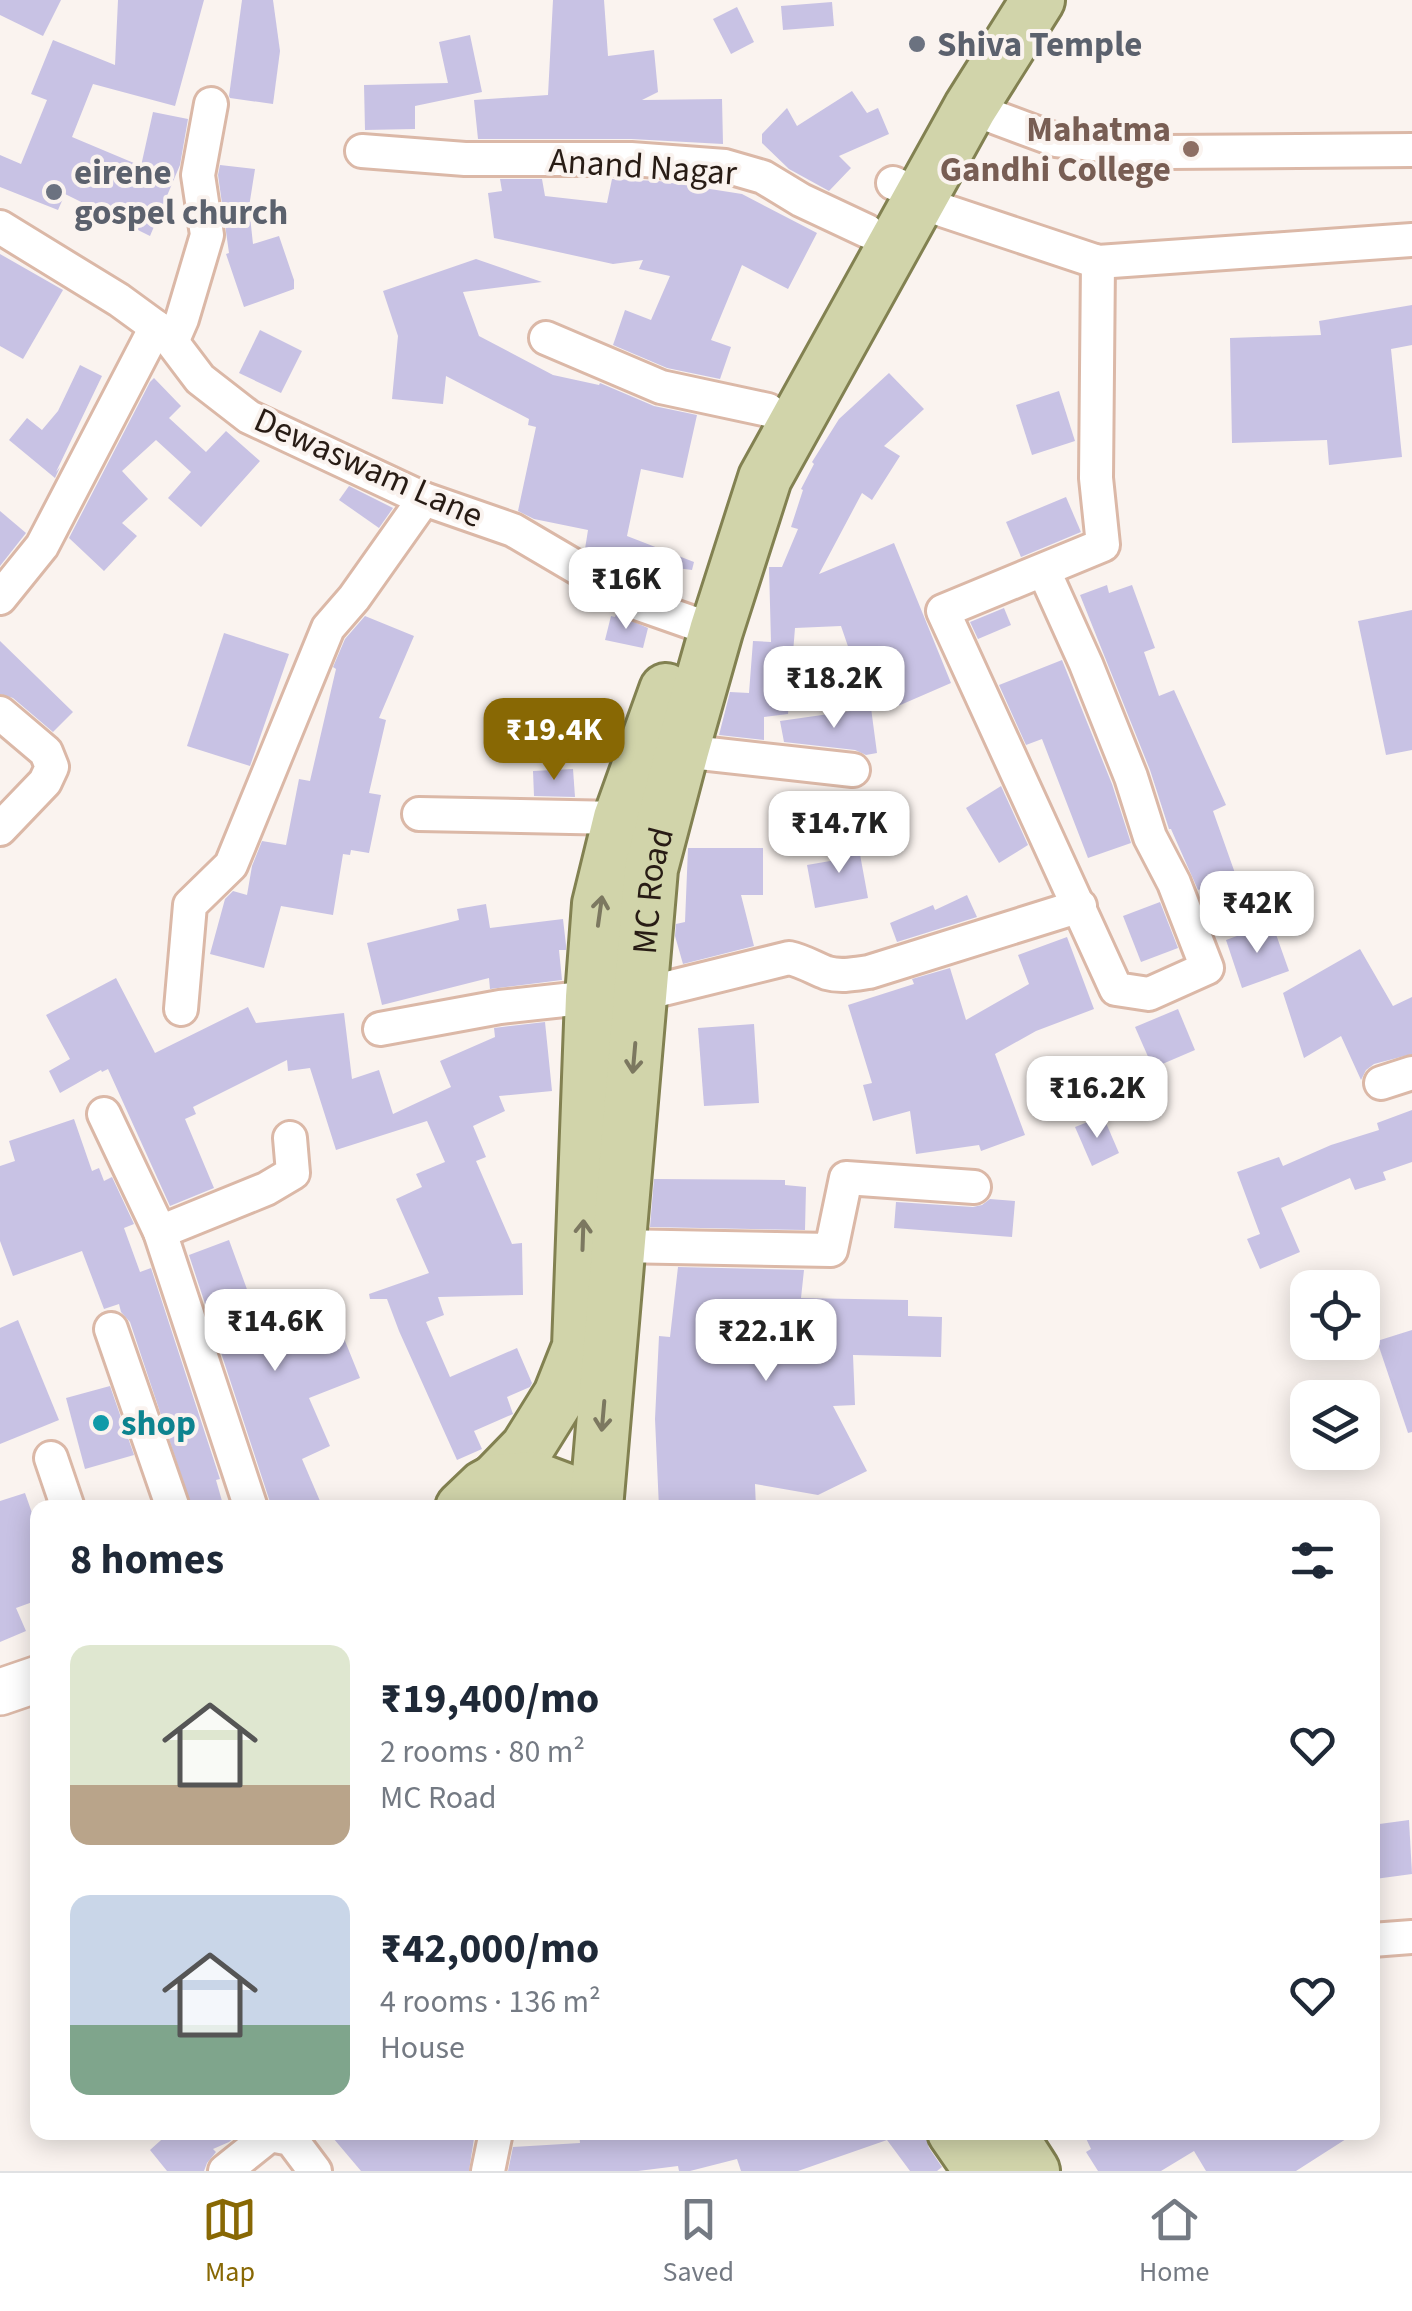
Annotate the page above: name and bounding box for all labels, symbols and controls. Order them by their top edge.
place label: Shiva Temple [937,20,1142,70]
marker: Shiva Temple [906,33,928,55]
place label: Mahatma Gandhi College [940,105,1171,195]
street label: Anand Nagar [547,135,740,199]
marker: Mahatma Gandhi College [1180,138,1202,160]
place label: eirene gospel church [74,148,288,238]
marker: eirene gospel church [43,181,65,203]
street label: Dewaswam Lane [246,395,491,541]
pin: ₹16K [567,547,685,632]
text: ₹16K [591,556,661,602]
pin: ₹18.2K [753,646,915,731]
text: ₹18.2K [786,655,882,701]
pin: ₹19.4K [473,698,635,783]
text: ₹19.4K [506,707,602,753]
pin: ₹14.7K [758,791,920,876]
text: ₹14.7K [791,800,887,846]
street label: MC Road [620,822,687,956]
pin: ₹42K [1198,871,1316,956]
text: ₹42K [1222,880,1292,926]
one-way arrow [591,895,609,927]
one-way arrow [624,1041,643,1073]
pin: ₹16.2K [1016,1056,1178,1141]
text: ₹16.2K [1049,1065,1145,1111]
one-way arrow [574,1219,593,1251]
map controls [1290,1270,1380,1470]
button: locate [1290,1270,1380,1360]
pin: ₹14.6K [194,1289,356,1374]
text: ₹14.6K [227,1298,323,1344]
pin: ₹22.1K [685,1299,847,1384]
text: ₹22.1K [718,1308,814,1354]
button: layers [1290,1380,1380,1470]
place label: shop [121,1399,196,1449]
one-way arrow [593,1400,612,1432]
marker: shop [90,1412,112,1434]
text: 8 homes [70,1530,224,1590]
icon: filters [1285,1533,1340,1588]
text: ₹19,400/mo [380,1669,599,1729]
icon: home [150,1685,270,1805]
icon: heart [1285,1718,1340,1773]
text: 2 rooms · 80 m² [380,1729,585,1775]
text: MC Road [380,1775,497,1821]
text: ₹42,000/mo [380,1919,599,1979]
icon: home [150,1935,270,2055]
icon: heart [1285,1968,1340,2023]
text: 4 rooms · 136 m² [380,1979,601,2025]
text: House [380,2025,465,2071]
tab: Map [202,2192,257,2292]
tab: Saved [662,2192,734,2292]
tab: Home [1139,2192,1209,2292]

